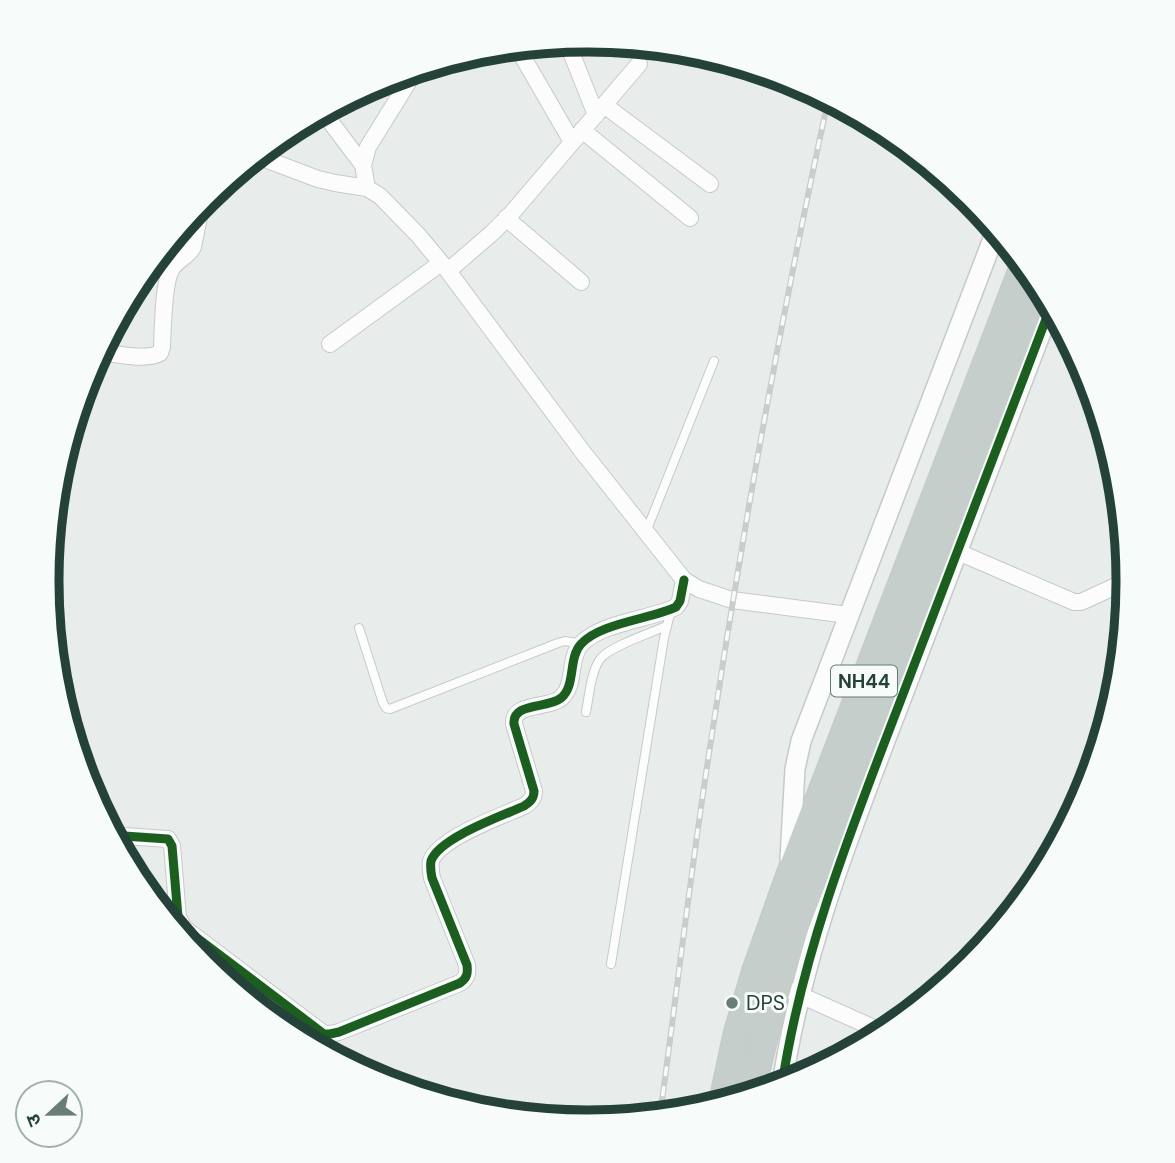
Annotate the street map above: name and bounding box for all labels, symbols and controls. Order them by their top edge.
road number: NH44 [831,666,897,696]
place label: DPS [746,989,785,1017]
marker: DPS [724,995,740,1011]
north arrow [14,1079,84,1149]
text: उ [20,1110,47,1130]

